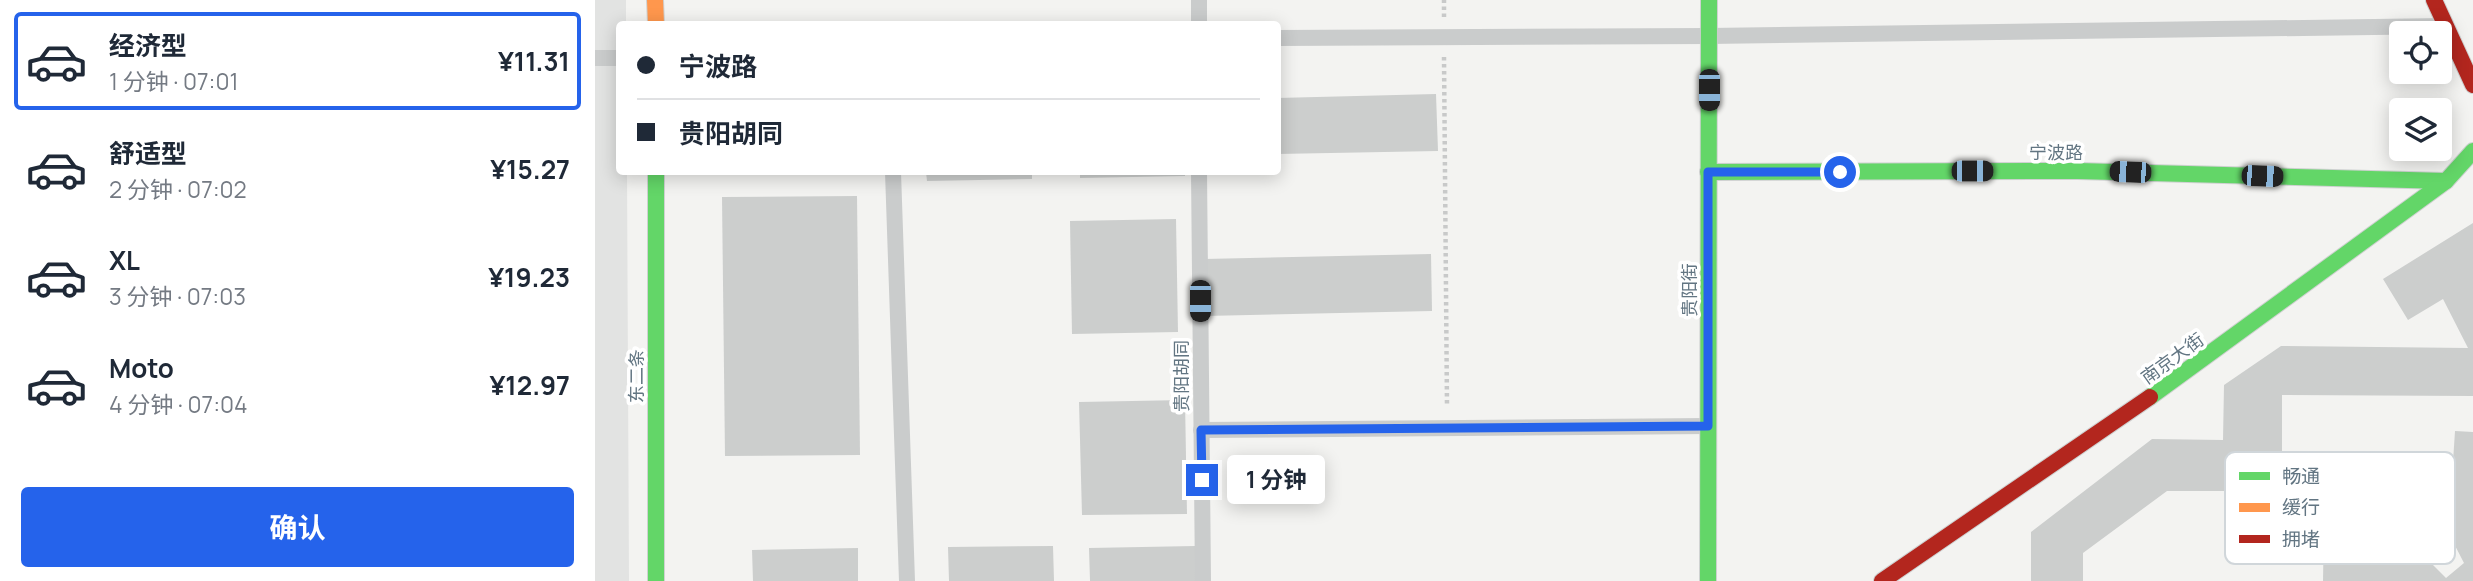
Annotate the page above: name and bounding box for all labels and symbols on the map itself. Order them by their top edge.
car [1699,69,1720,111]
street label: 宁波路 [2029,140,2083,164]
route start [1824,156,1856,188]
car [1952,161,1994,182]
car [2109,161,2152,183]
car [2241,165,2284,187]
street label: 贵阳街 [1677,263,1701,317]
car [1190,280,1211,322]
street label: 南京大街 [2136,327,2208,389]
street label: 贵阳胡同 [1169,340,1193,412]
street label: 东二条 [624,349,648,403]
legend [2225,452,2455,564]
callout: 1 分钟 [1227,456,1325,504]
text: 畅通 [2282,463,2320,489]
route end [1186,464,1218,496]
text: 缓行 [2282,494,2320,520]
text: 拥堵 [2282,526,2320,552]

